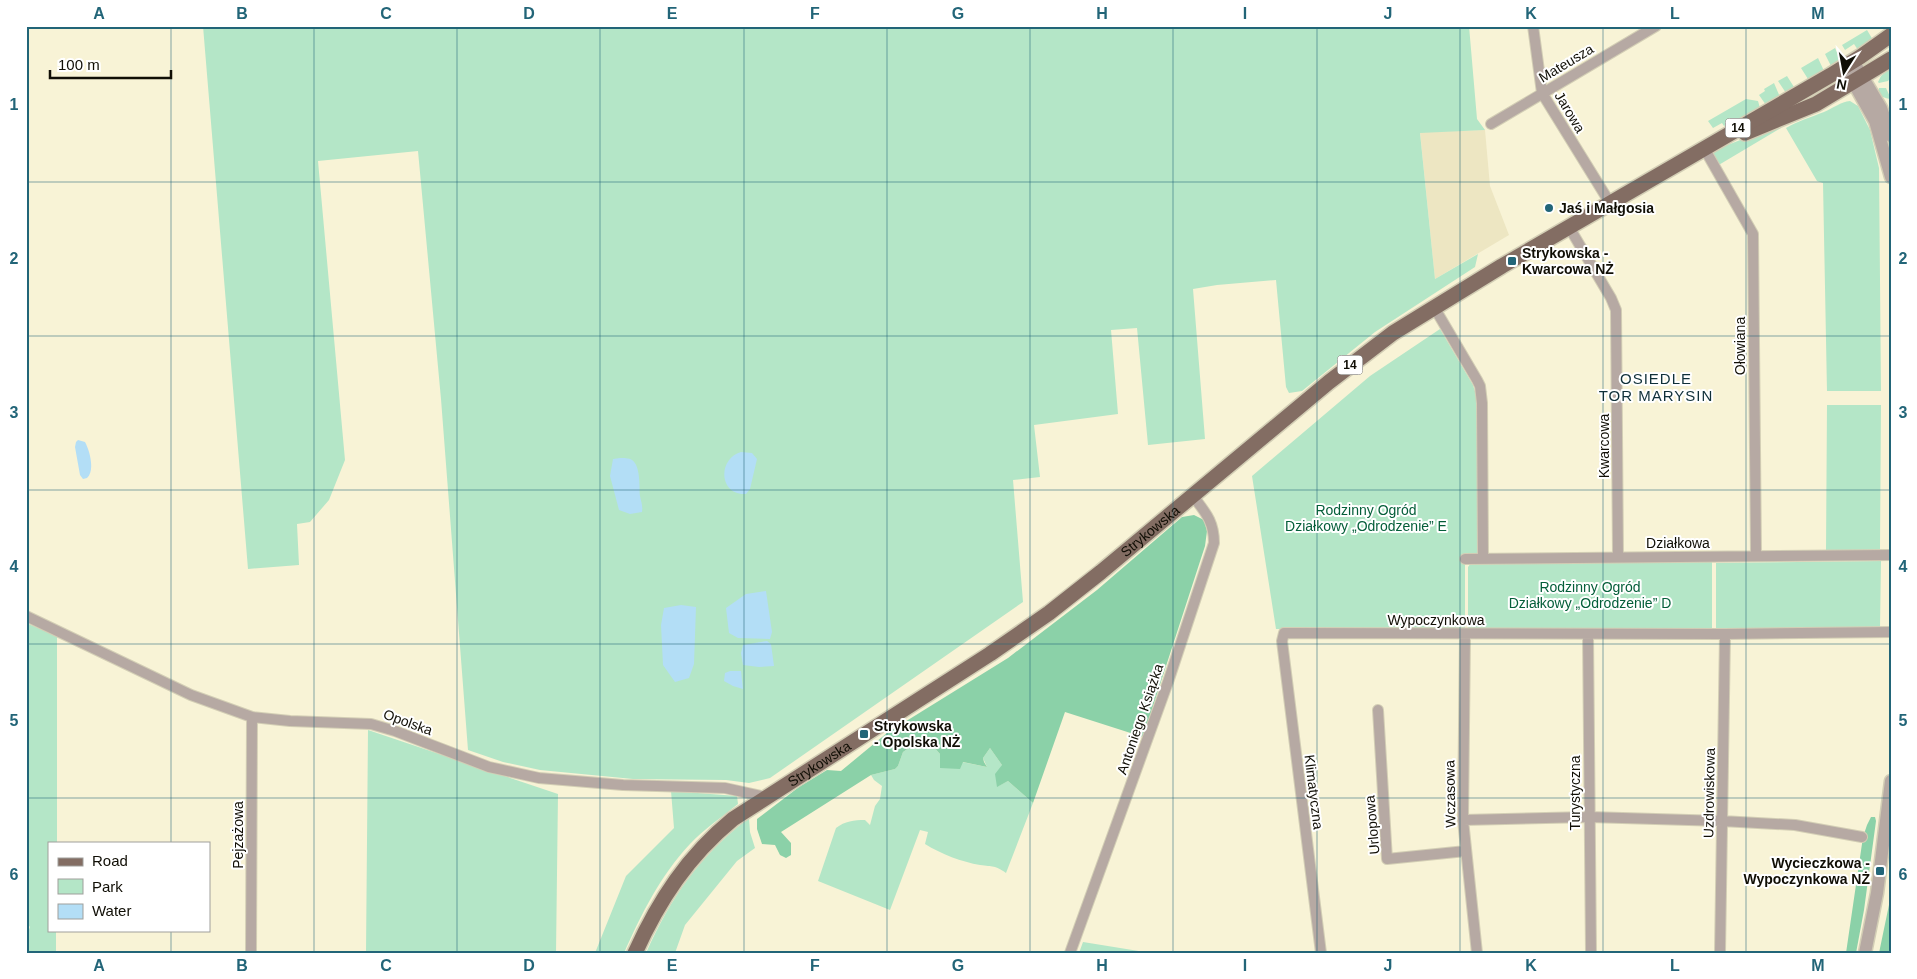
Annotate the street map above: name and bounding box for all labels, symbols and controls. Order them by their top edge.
text: A [93,5,105,22]
text: B [236,5,248,22]
text: C [380,5,392,22]
text: D [523,5,535,22]
text: E [667,5,678,22]
text: F [810,5,820,22]
text: G [952,5,964,22]
text: H [1096,5,1108,22]
text: I [1243,5,1247,22]
text: J [1384,5,1392,22]
text: K [1525,5,1537,22]
text: L [1670,5,1680,22]
text: M [1811,5,1825,22]
street label: Mateusza [1536,40,1596,85]
scale bar [50,48,171,80]
north arrow [1820,48,1870,98]
text: 100 m [58,56,100,73]
text: N [1835,76,1848,94]
street label: Jarowa [1552,89,1589,136]
text: 1 [10,96,19,113]
text: 1 [1899,96,1908,113]
road number: 14 [1726,119,1750,138]
place label: Jaś i Małgosia [1559,200,1654,216]
marker: Jaś i Małgosia [1543,202,1555,214]
place label: Strykowska - Kwarcowa NŻ [1522,245,1614,277]
text: 2 [10,250,19,267]
text: 2 [1899,250,1908,267]
marker: Strykowska - Kwarcowa NŻ [1506,255,1518,267]
street label: Ołowiana [1732,317,1748,375]
road number: 14 [1338,356,1362,374]
district label: OSIEDLE TOR MARYSIN [1599,370,1713,404]
text: 3 [10,404,19,421]
text: 3 [1899,404,1908,421]
street label: Kwarcowa [1596,414,1612,478]
street label: Strykowska [1118,502,1183,560]
park label: Rodzinny Ogród Działkowy „Odrodzenie” E [1285,502,1447,534]
street label: Działkowa [1646,535,1710,551]
text: 4 [10,558,19,575]
text: 4 [1899,558,1908,575]
park label: Rodzinny Ogród Działkowy „Odrodzenie” D [1509,579,1671,611]
street label: Wypoczynkowa [1387,612,1485,628]
street label: Antoniego Książka [1114,661,1167,776]
street label: Opolska [381,706,435,738]
text: 5 [10,712,19,729]
text: 5 [1899,712,1908,729]
place label: Strykowska - Opolska NŻ [874,718,961,750]
marker: Strykowska - Opolska NŻ [858,728,870,740]
street label: Strykowska [785,737,854,790]
street label: Uzdrowiskowa [1700,748,1718,838]
street label: Klimatyczna [1301,754,1327,831]
street label: Turystyczna [1567,755,1583,830]
street label: Wczasowa [1441,760,1459,828]
street label: Urlopowa [1361,795,1383,855]
street label: Pejzażowa [230,801,246,869]
legend [48,842,210,932]
text: Road [92,852,128,869]
place label: Wycieczkowa - Wypoczynkowa NŻ [1743,855,1870,887]
marker: Wycieczkowa - Wypoczynkowa NŻ [1874,865,1886,877]
text: 6 [10,866,19,883]
text: 6 [1899,866,1908,883]
text: Park [92,878,123,895]
text: Water [92,902,131,919]
text: A [93,957,105,974]
text: B [236,957,248,974]
text: C [380,957,392,974]
text: D [523,957,535,974]
text: E [667,957,678,974]
text: F [810,957,820,974]
text: G [952,957,964,974]
text: H [1096,957,1108,974]
text: I [1243,957,1247,974]
text: J [1384,957,1392,974]
text: K [1525,957,1537,974]
text: L [1670,957,1680,974]
text: M [1811,957,1825,974]

